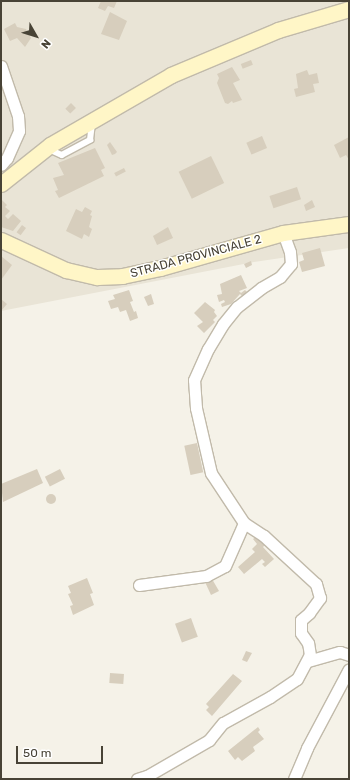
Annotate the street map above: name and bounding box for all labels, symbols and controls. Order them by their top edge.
north arrow [16,16,56,56]
text: N [38,37,53,51]
street label: STRADA PROVINCIALE 2 [129,233,263,281]
scale bar [18,738,105,764]
text: 50 m [23,746,51,760]

